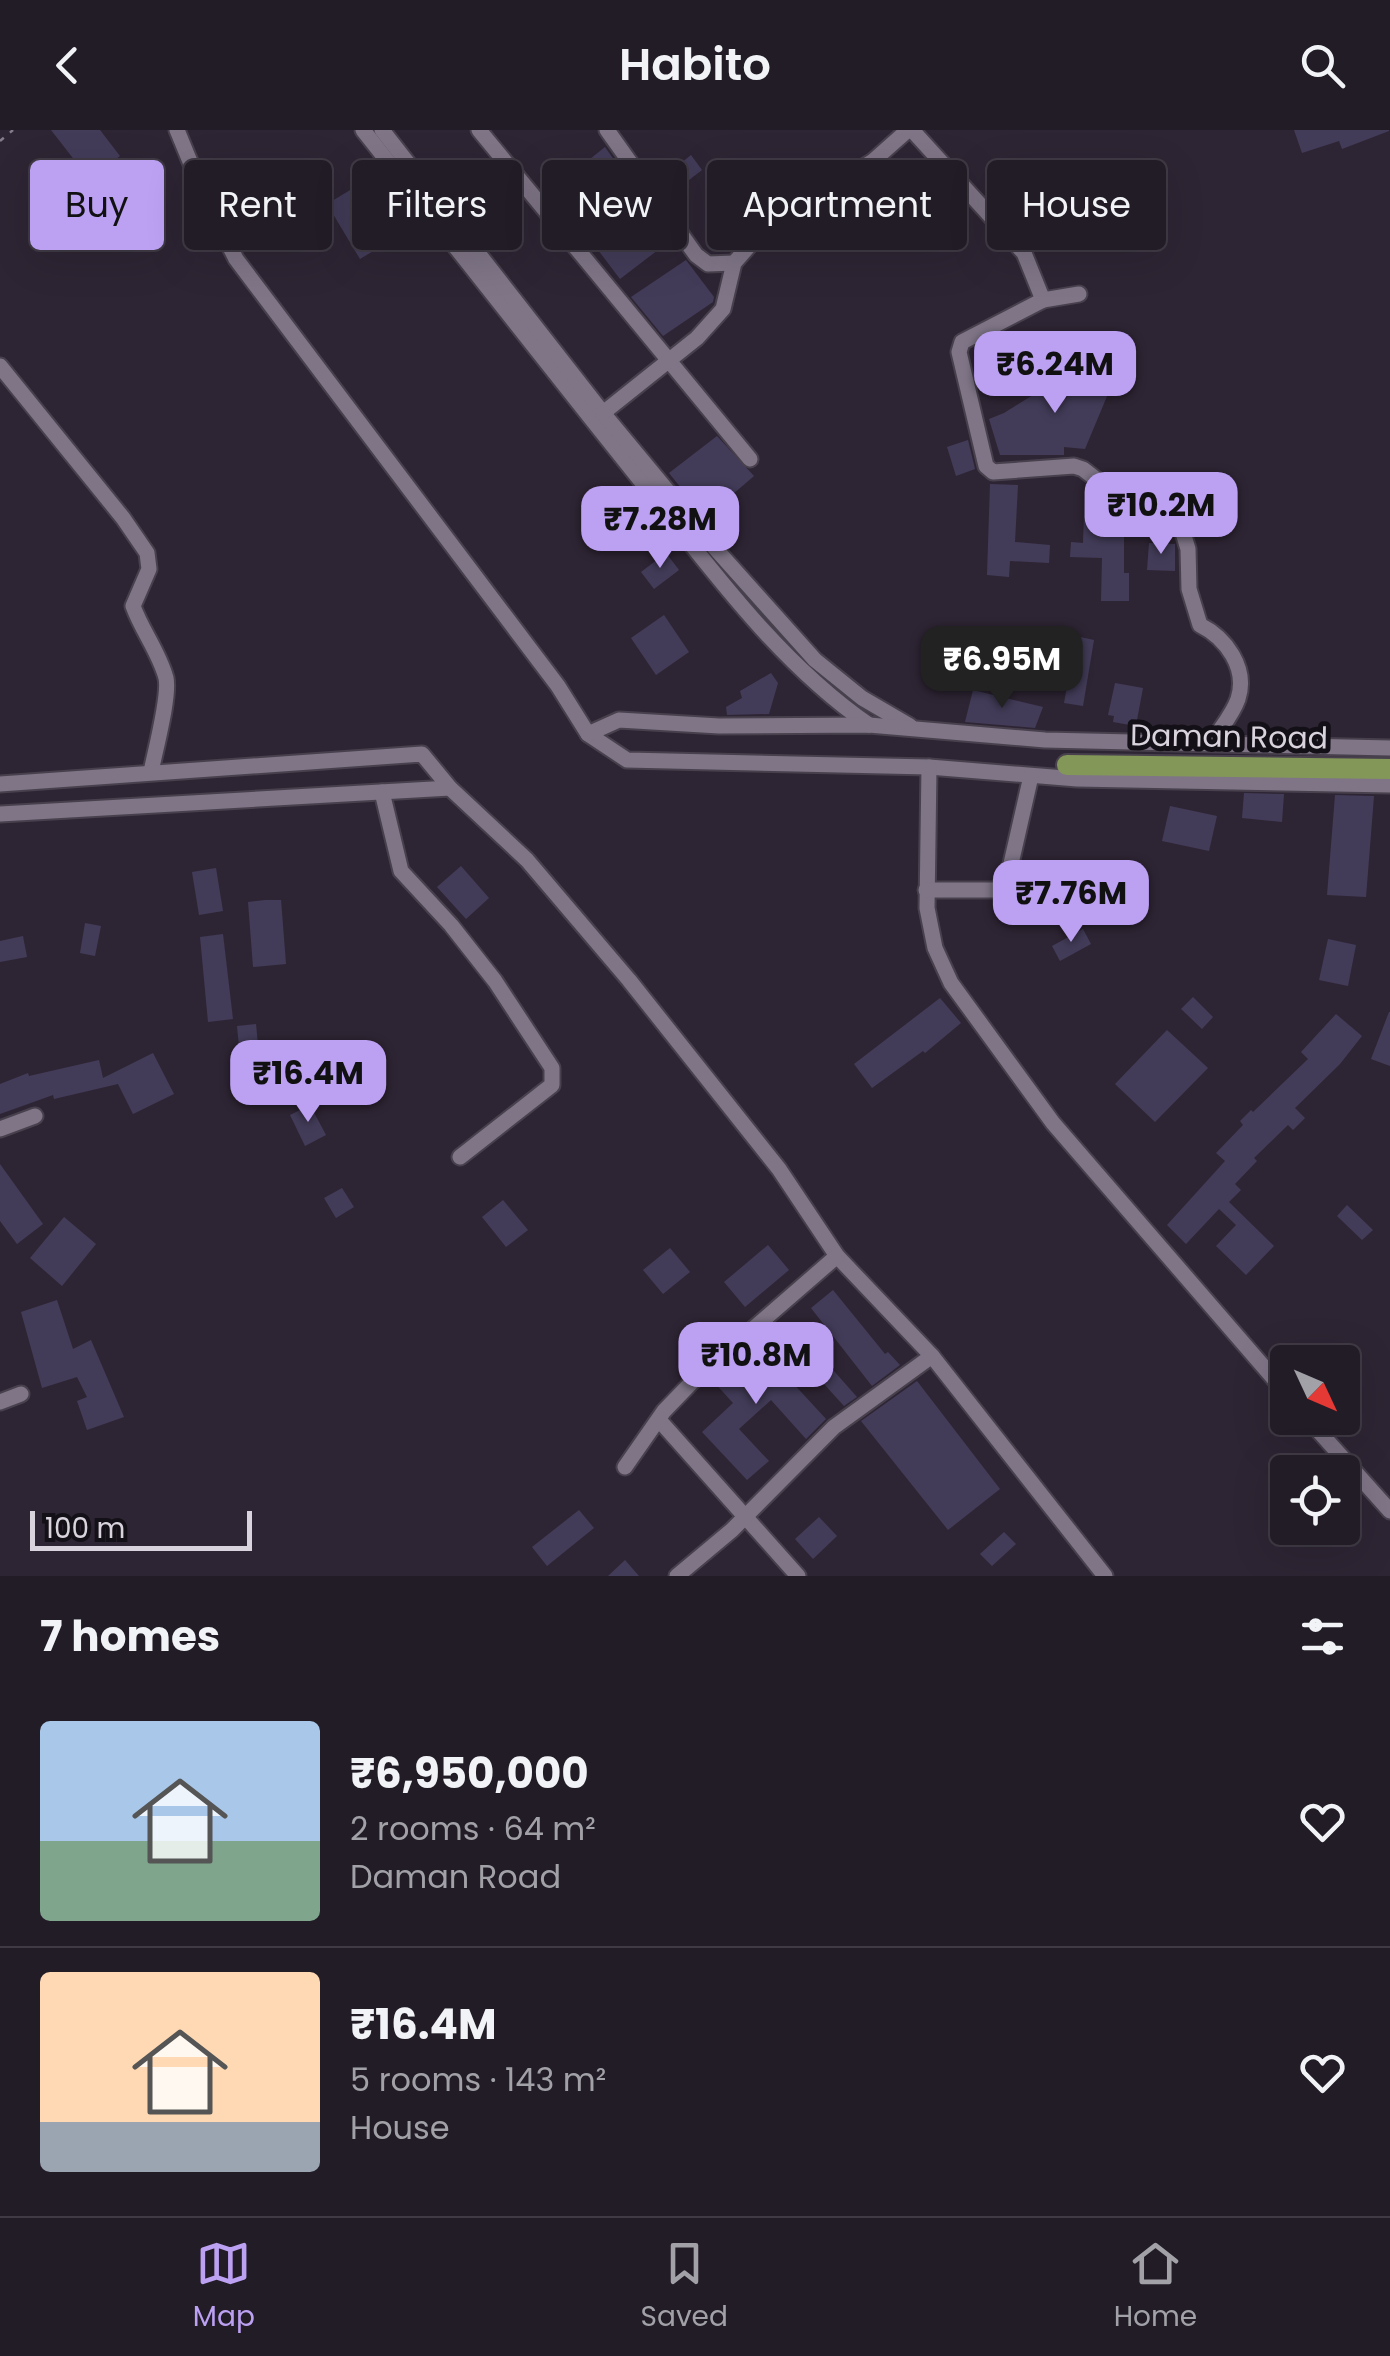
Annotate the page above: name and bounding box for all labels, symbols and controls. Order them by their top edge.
text: Habito [619,33,771,96]
icon: back [40,38,95,93]
icon: search [1295,38,1350,93]
chip: Buy [30,160,164,250]
chip: Rent [184,160,332,250]
chip: Filters [352,160,522,250]
chip: New [542,160,687,250]
chip: Apartment [707,160,967,250]
chip: House [987,160,1166,250]
pin: ₹6.24M [974,331,1136,416]
text: ₹6.24M [996,341,1114,386]
pin: ₹10.2M [1080,472,1242,557]
text: ₹10.2M [1107,482,1215,527]
pin: ₹7.28M [579,486,741,571]
text: ₹7.28M [603,496,717,541]
pin: ₹6.95M [921,626,1083,711]
text: ₹6.95M [943,636,1061,681]
street label: Daman Road [1130,713,1328,760]
pin: ₹7.76M [990,860,1152,945]
text: ₹7.76M [1015,870,1127,915]
pin: ₹16.4M [227,1040,389,1125]
text: ₹16.4M [252,1050,364,1095]
pin: ₹10.8M [675,1322,837,1407]
text: ₹10.8M [700,1332,812,1377]
north arrow [1270,1345,1360,1435]
map controls [1270,1345,1360,1545]
button: locate [1270,1455,1360,1545]
scale bar [30,1506,252,1550]
text: 100 m [45,1509,125,1548]
text: 7 homes [40,1607,220,1666]
icon: filters [1295,1609,1350,1664]
text: ₹6,950,000 [350,1744,589,1803]
icon: home [120,1761,240,1881]
icon: heart [1295,1794,1350,1849]
text: 2 rooms · 64 m² [350,1806,596,1851]
text: Daman Road [350,1854,561,1899]
text: ₹16.4M [350,1995,497,2054]
icon: home [120,2012,240,2132]
icon: heart [1295,2045,1350,2100]
text: 5 rooms · 143 m² [350,2057,606,2102]
text: House [350,2105,450,2150]
tab: Map [193,2236,255,2338]
tab: Saved [641,2236,728,2338]
tab: Home [1114,2236,1197,2338]

